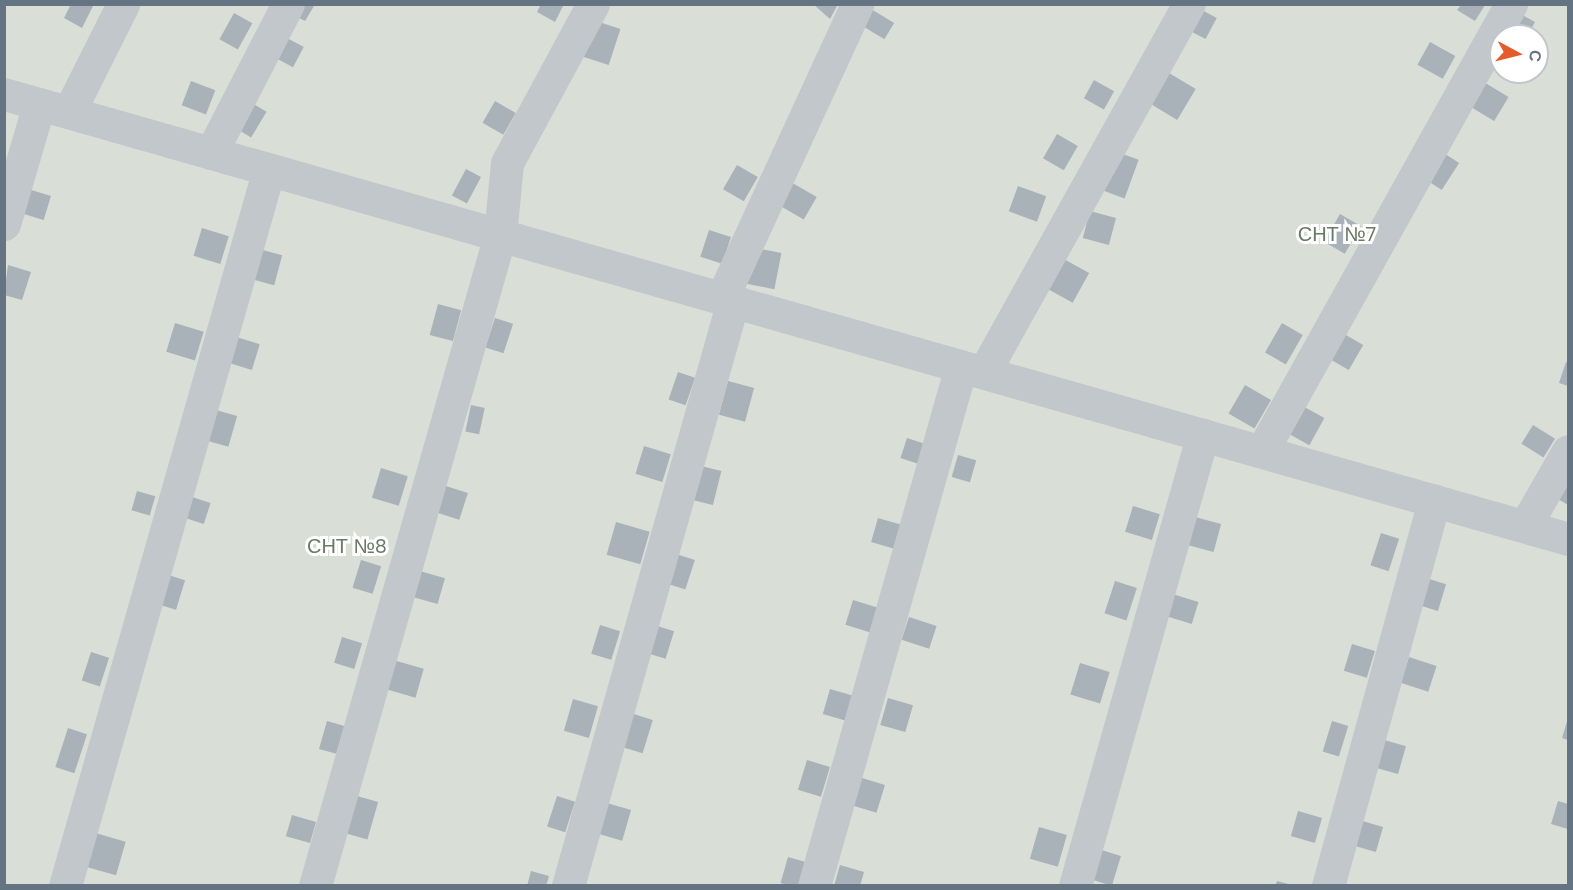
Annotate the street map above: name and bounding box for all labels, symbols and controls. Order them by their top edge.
north arrow [1489,24,1549,84]
text: С [1524,49,1547,63]
park label: СНТ №7 [1298,222,1376,246]
park label: СНТ №8 [307,534,387,558]

